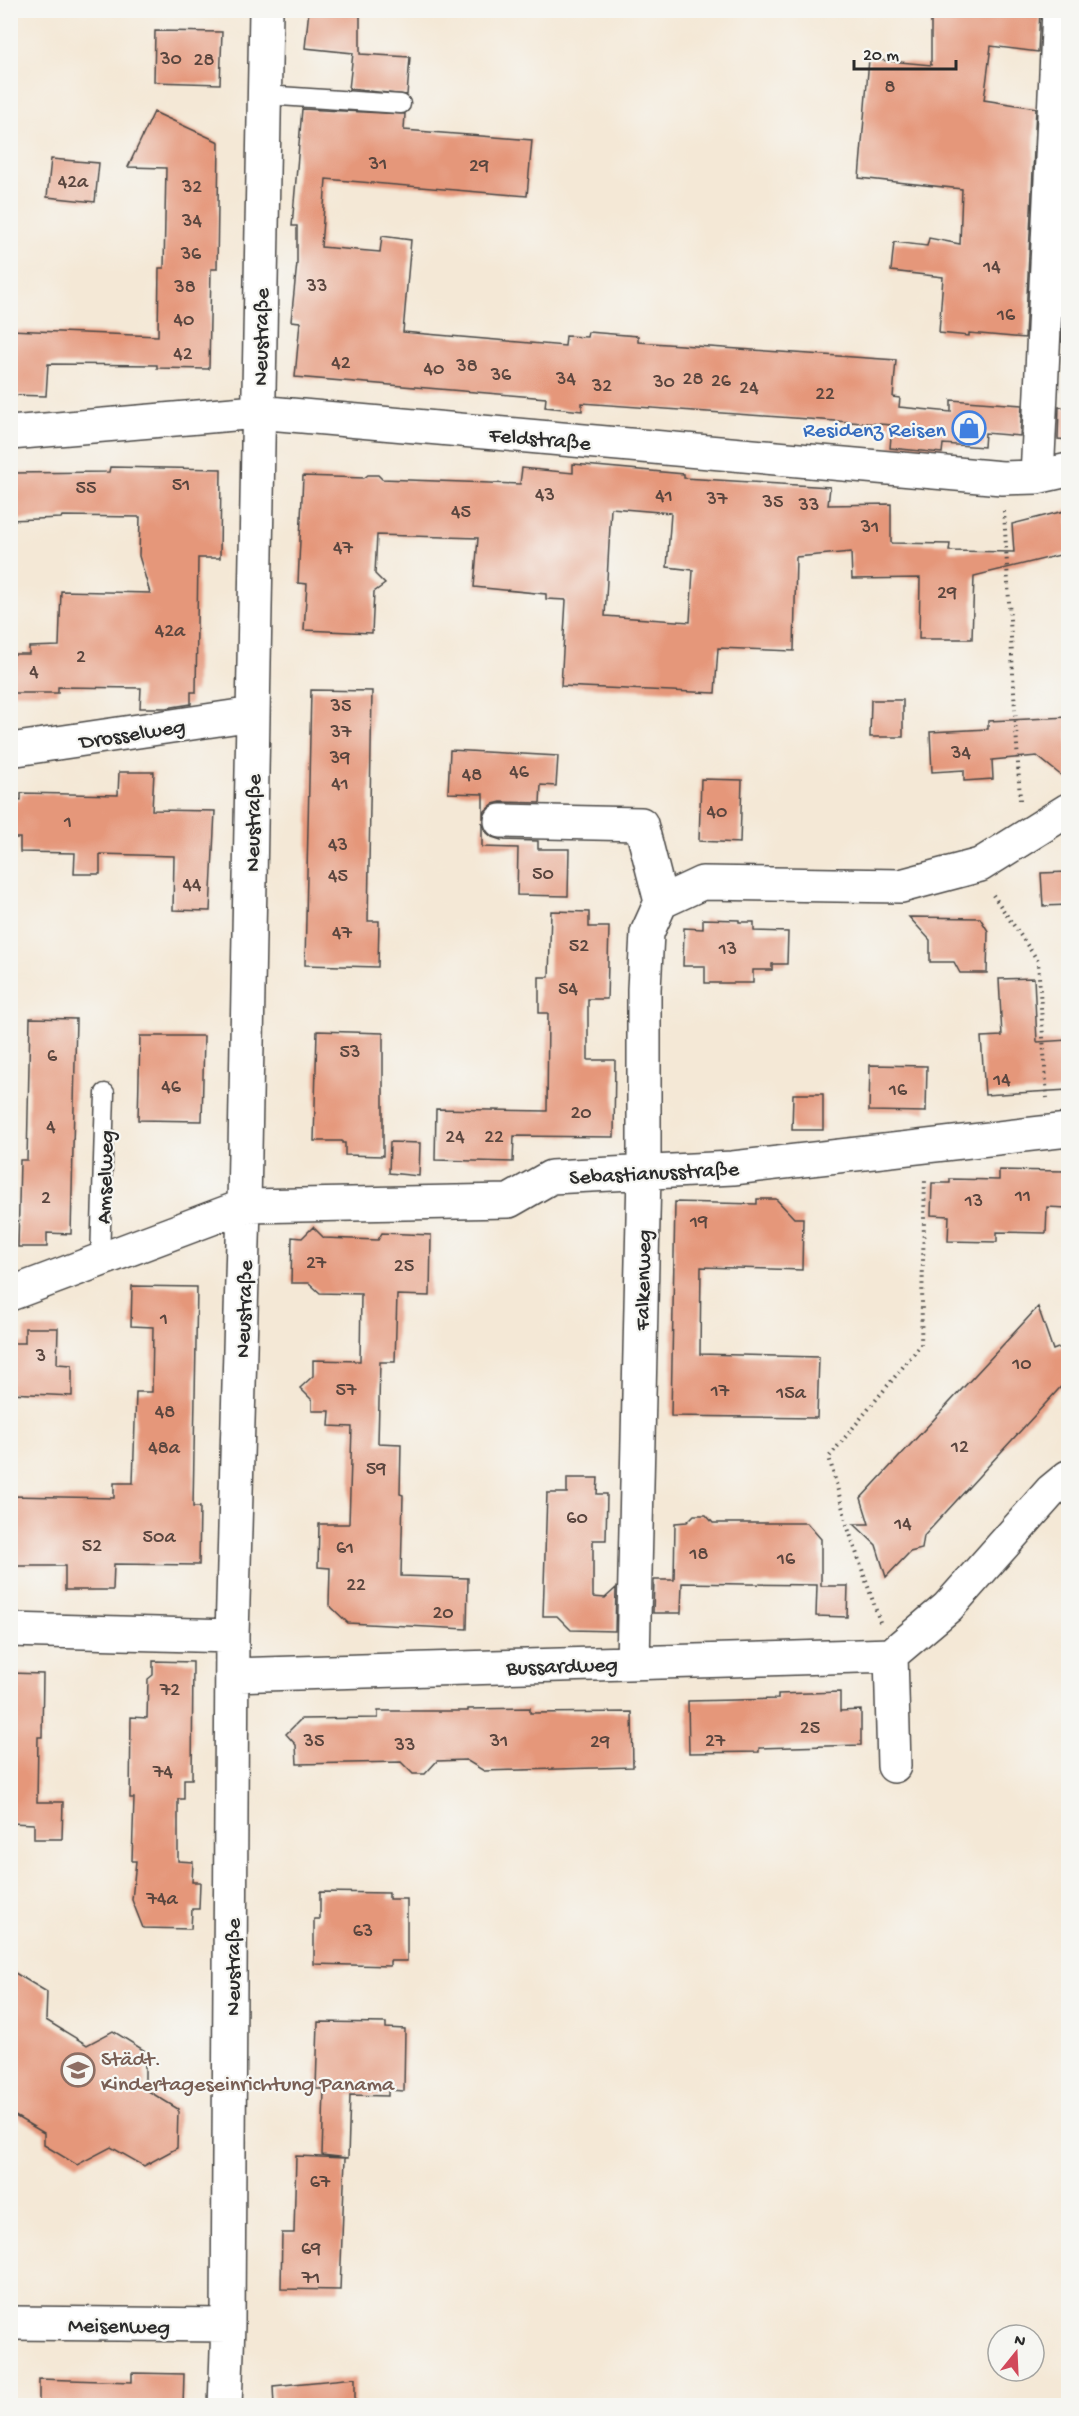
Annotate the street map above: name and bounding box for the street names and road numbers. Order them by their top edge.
street label: Neustraße [249,287,277,386]
street label: Feldstraße [487,423,592,458]
street label: Drosselweg [76,715,187,757]
street label: Neustraße [241,773,269,872]
street label: Amselweg [92,1130,122,1224]
street label: Sebastianusstraße [569,1158,740,1192]
street label: Falkenweg [631,1229,659,1332]
street label: Neustraße [231,1259,261,1358]
street label: Bussardweg [505,1653,618,1683]
street label: Neustraße [222,1917,248,2016]
street label: Meisenweg [68,2314,170,2342]

